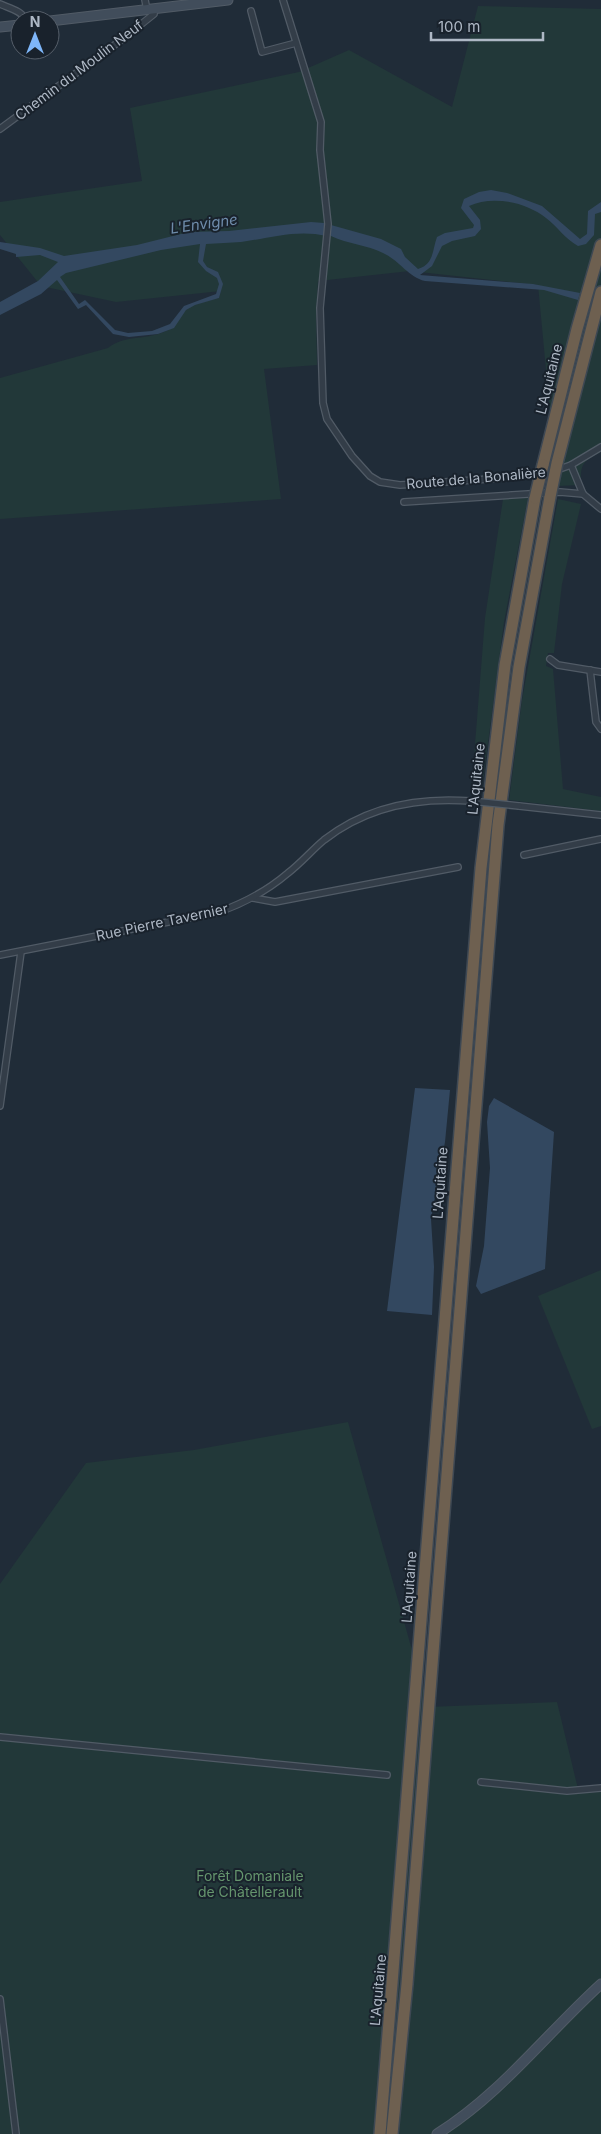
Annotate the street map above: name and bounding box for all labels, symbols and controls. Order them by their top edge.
north arrow [10,10,60,60]
scale bar [431,10,544,42]
street label: Chemin du Moulin Neuf [12,16,146,124]
text: 100 m [438,17,480,36]
water label: L'Envigne [169,209,239,238]
street label: L'Aquitaine [532,342,565,416]
street label: Route de la Bonalière [406,463,546,492]
street label: L'Aquitaine [463,742,488,816]
street label: Rue Pierre Tavernier [94,899,229,944]
street label: L'Aquitaine [429,1146,450,1219]
street label: L'Aquitaine [398,1550,419,1623]
park label: Forêt Domaniale de Châtellerault [196,1867,304,1900]
street label: L'Aquitaine [366,1953,389,2027]

